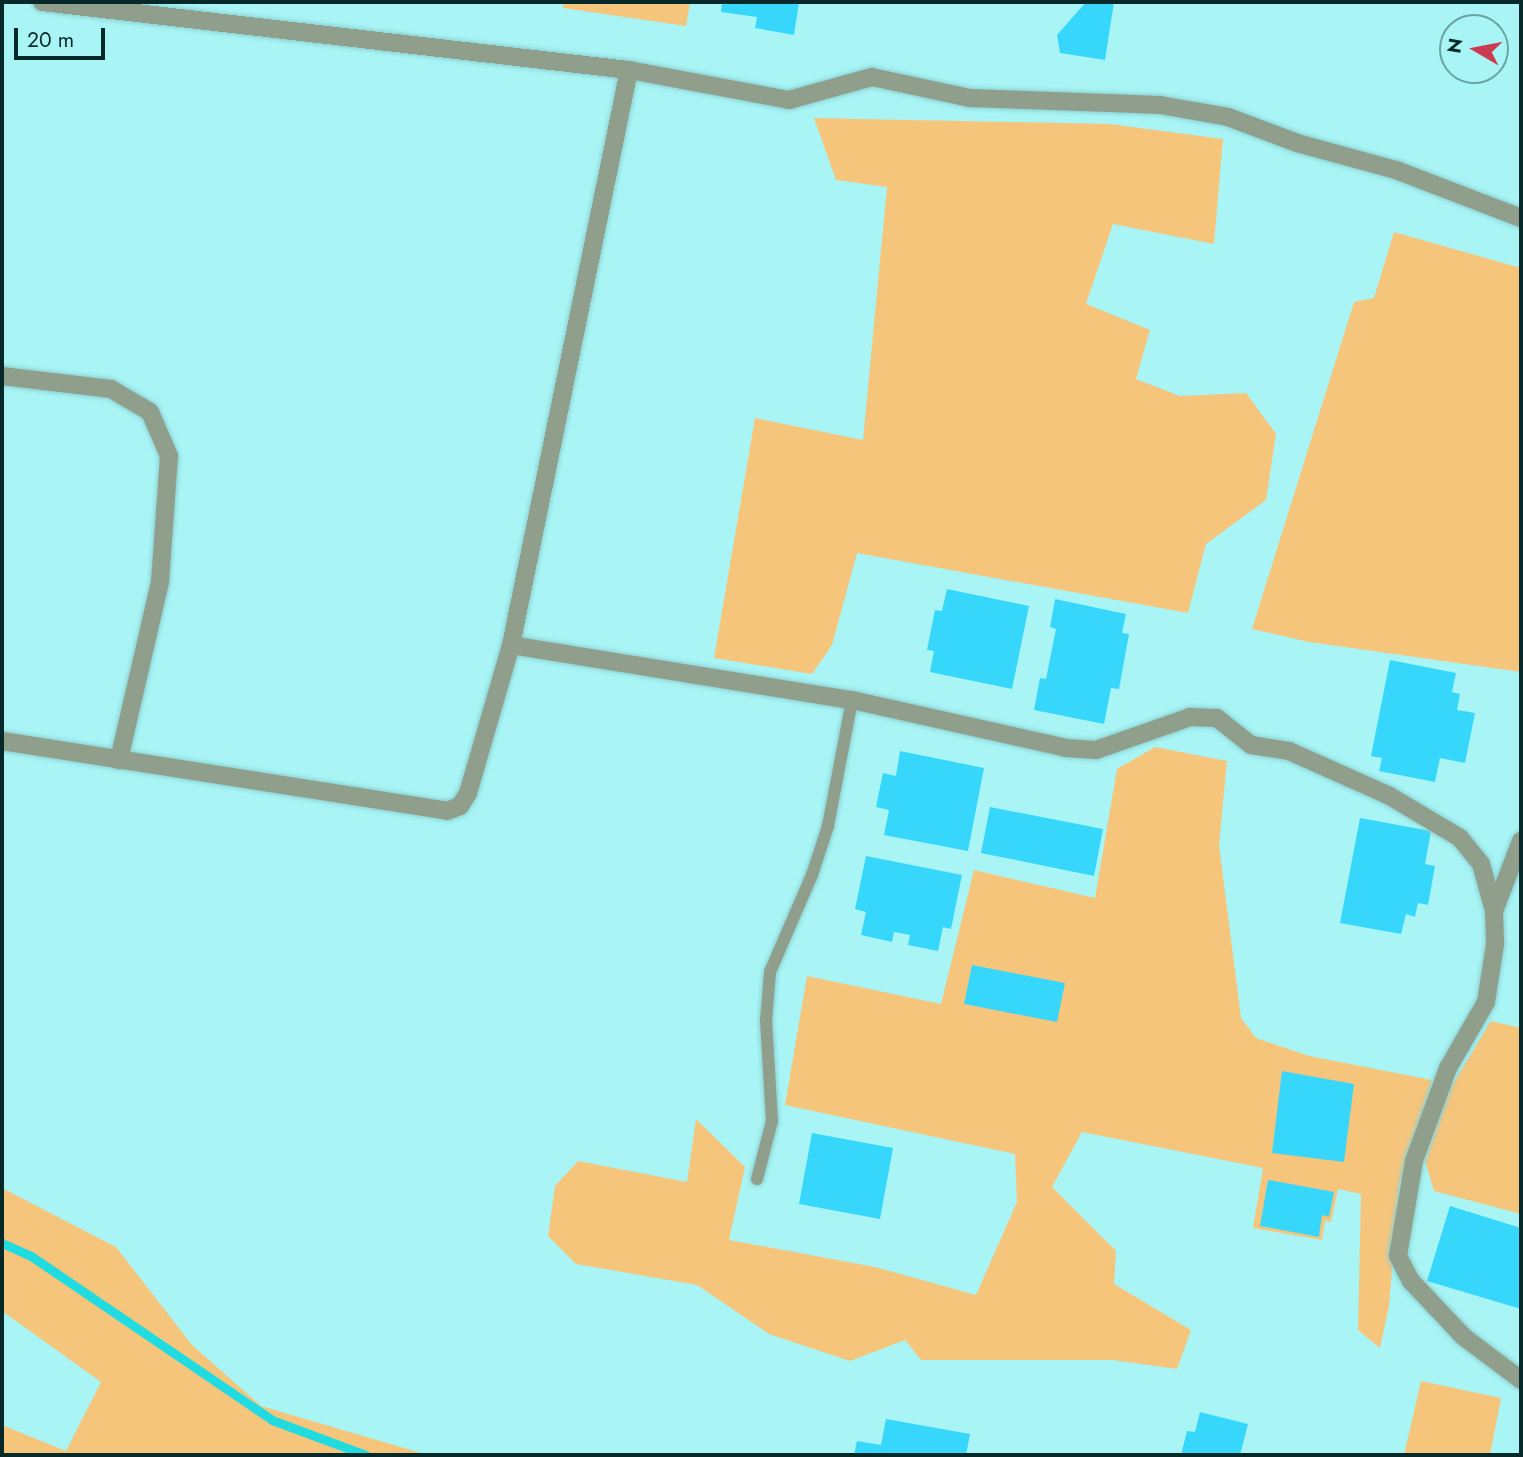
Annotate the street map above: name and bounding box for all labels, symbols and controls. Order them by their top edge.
scale bar [18,14,108,58]
north arrow [1439,14,1509,84]
text: 20 m [27,25,74,55]
text: N [1440,36,1469,55]

